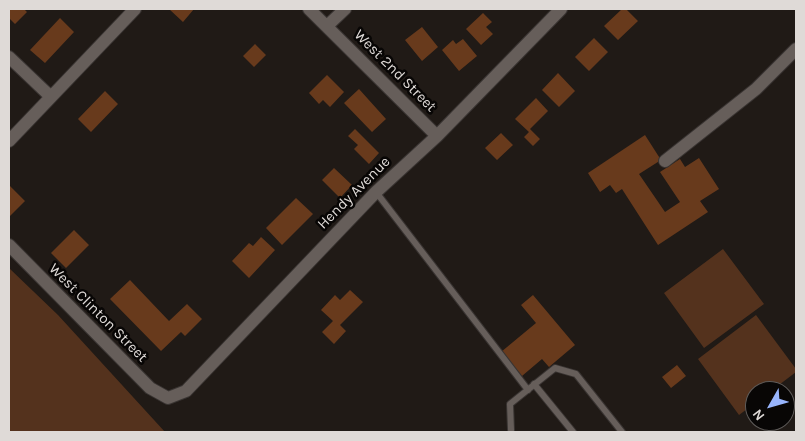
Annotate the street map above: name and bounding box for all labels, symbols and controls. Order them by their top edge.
street label: West 2nd Street [350,26,440,116]
street label: Hendy Avenue [314,153,394,233]
street label: West Clinton Street [45,260,151,366]
north arrow [745,381,795,431]
text: N [749,406,768,424]

